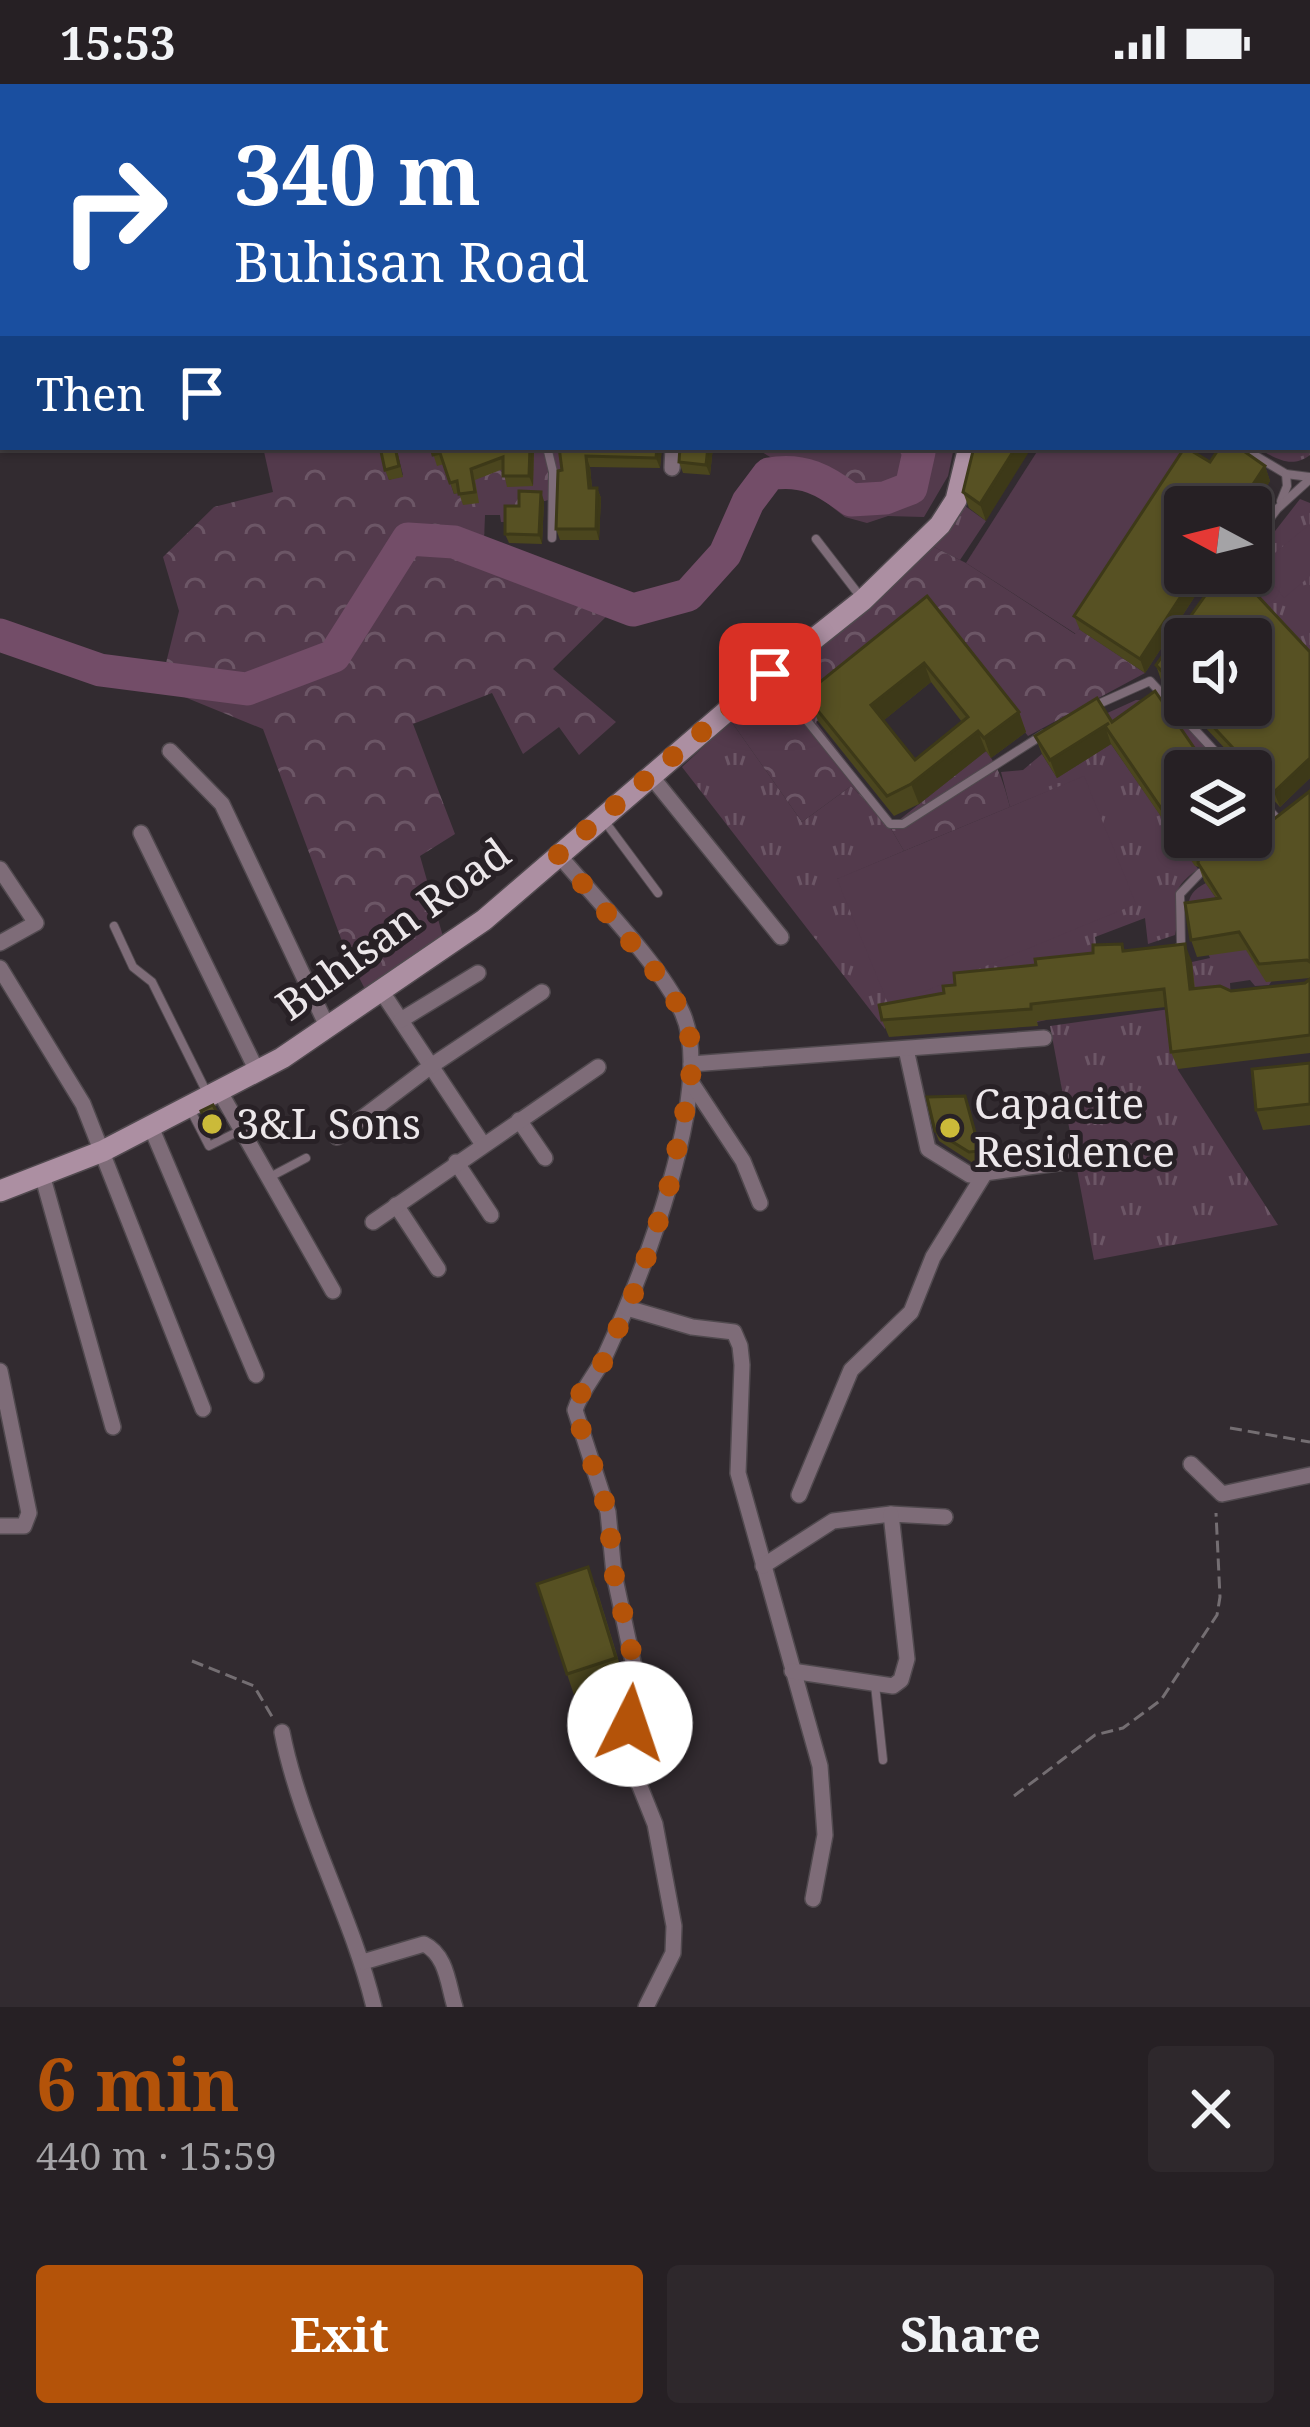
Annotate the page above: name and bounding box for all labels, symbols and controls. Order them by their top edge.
text: 15:53 [60,12,175,73]
text: 340 m [234,115,481,230]
icon: right [36,132,192,288]
text: Buhisan Road [234,224,589,298]
icon: arrive [169,360,235,426]
text: Then [36,363,145,424]
north arrow [1164,486,1272,594]
map controls [1164,486,1272,858]
button: sound [1164,618,1272,726]
pin [719,623,821,725]
icon: arrive [737,641,803,707]
button: layers [1164,750,1272,858]
street label: Buhisan Road [264,823,521,1032]
place label: Capacite Residence [974,1074,1175,1179]
place label: 3&L Sons [236,1094,421,1151]
marker: 3&L Sons [199,1111,225,1137]
marker: Capacite Residence [937,1115,963,1141]
position arrow [567,1661,693,1787]
text: 6 min [36,2034,240,2132]
button: close [1148,2046,1274,2172]
text: 440 m · 15:59 [36,2128,277,2181]
button: Exit [36,2265,643,2403]
button: Share [667,2265,1274,2403]

